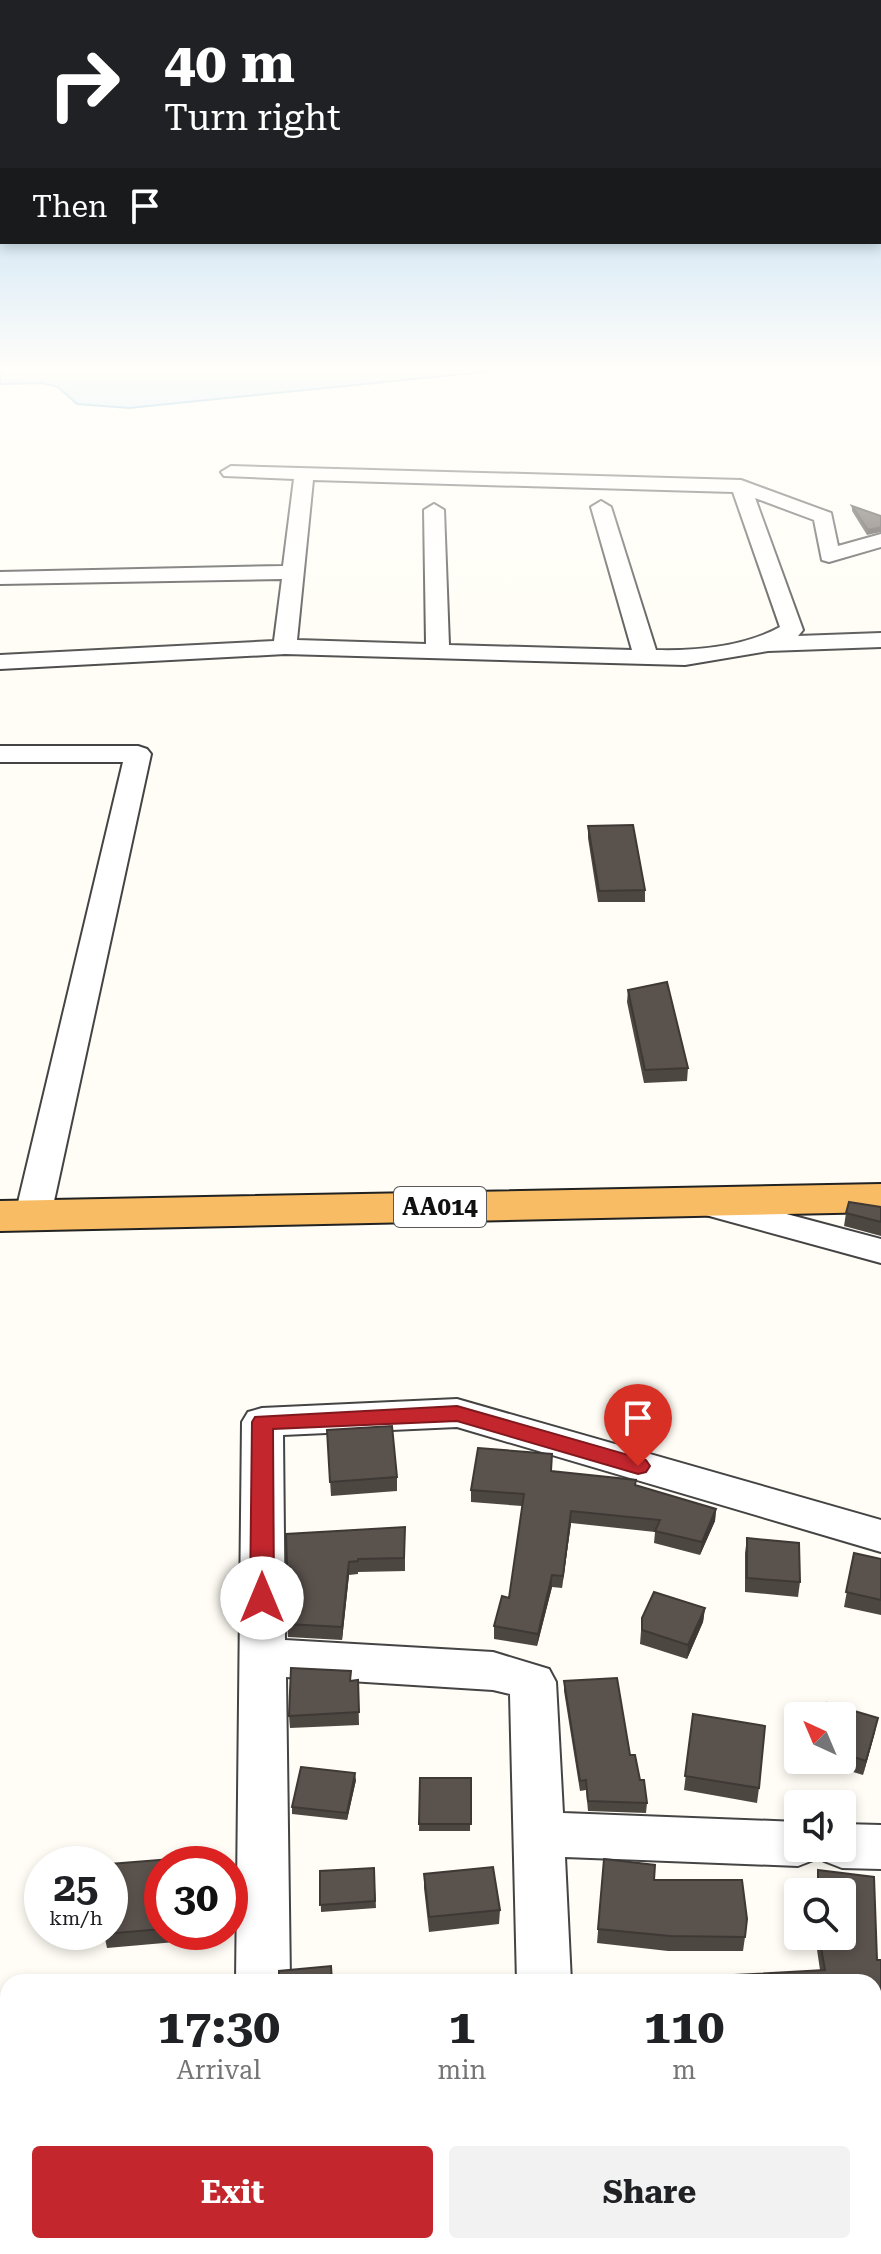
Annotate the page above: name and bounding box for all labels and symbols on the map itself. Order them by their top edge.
road number: AA014 [394,1187,486,1227]
pin [604,1384,672,1466]
position arrow [220,1556,304,1640]
north arrow [784,1702,856,1774]
speed limit sign: 30 [144,1846,248,1950]

